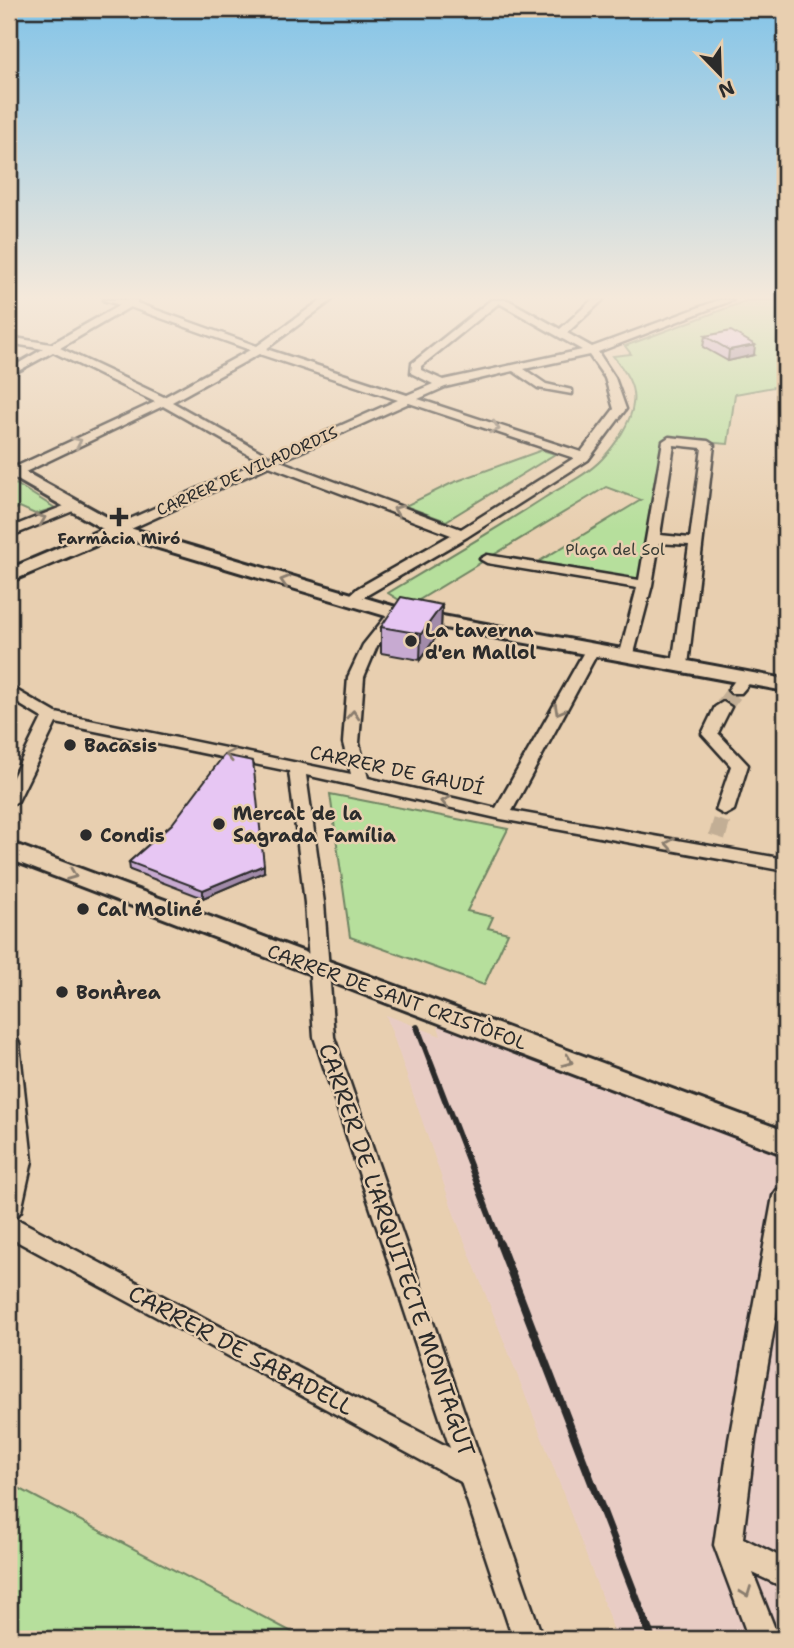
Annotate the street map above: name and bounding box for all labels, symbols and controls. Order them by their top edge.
north arrow [686,38,756,108]
text: N [715,75,738,104]
one-way arrow [488,420,500,434]
street label: CARRER DE VILADORDIS [153,421,341,521]
one-way arrow [70,437,82,451]
one-way arrow [392,504,404,518]
marker: Farmàcia Miró [111,509,127,525]
one-way arrow [35,514,47,528]
place label: Farmàcia Miró [58,528,180,549]
park label: Plaça del Sol [565,539,665,560]
one-way arrow [280,574,292,589]
place label: La taverna d'en Mallol [425,618,536,665]
marker: La taverna d'en Mallol [403,633,419,649]
one-way arrow [554,702,567,715]
one-way arrow [345,709,360,720]
place label: Bacasis [84,733,157,758]
marker: Bacasis [62,737,78,753]
street label: CARRER DE GAUDÍ [308,738,487,801]
one-way arrow [224,748,236,763]
one-way arrow [440,795,452,810]
place label: Mercat de la Sagrada Família [233,801,396,848]
marker: Mercat de la Sagrada Família [211,816,227,832]
place label: Condis [100,823,165,848]
marker: Condis [78,827,94,843]
one-way arrow [664,837,676,852]
one-way arrow [66,867,78,881]
place label: Cal Moliné [97,897,203,922]
marker: Cal Moliné [75,901,91,917]
street label: CARRER DE SANT CRISTÒFOL [264,937,530,1056]
place label: BonÀrea [76,979,161,1005]
marker: BonÀrea [54,984,70,1000]
street label: CARRER DE L'ARQUITECTE MONTAGUT [312,1039,482,1461]
one-way arrow [561,1053,573,1067]
street label: CARRER DE SABADELL [123,1278,359,1422]
one-way arrow [738,1586,752,1598]

